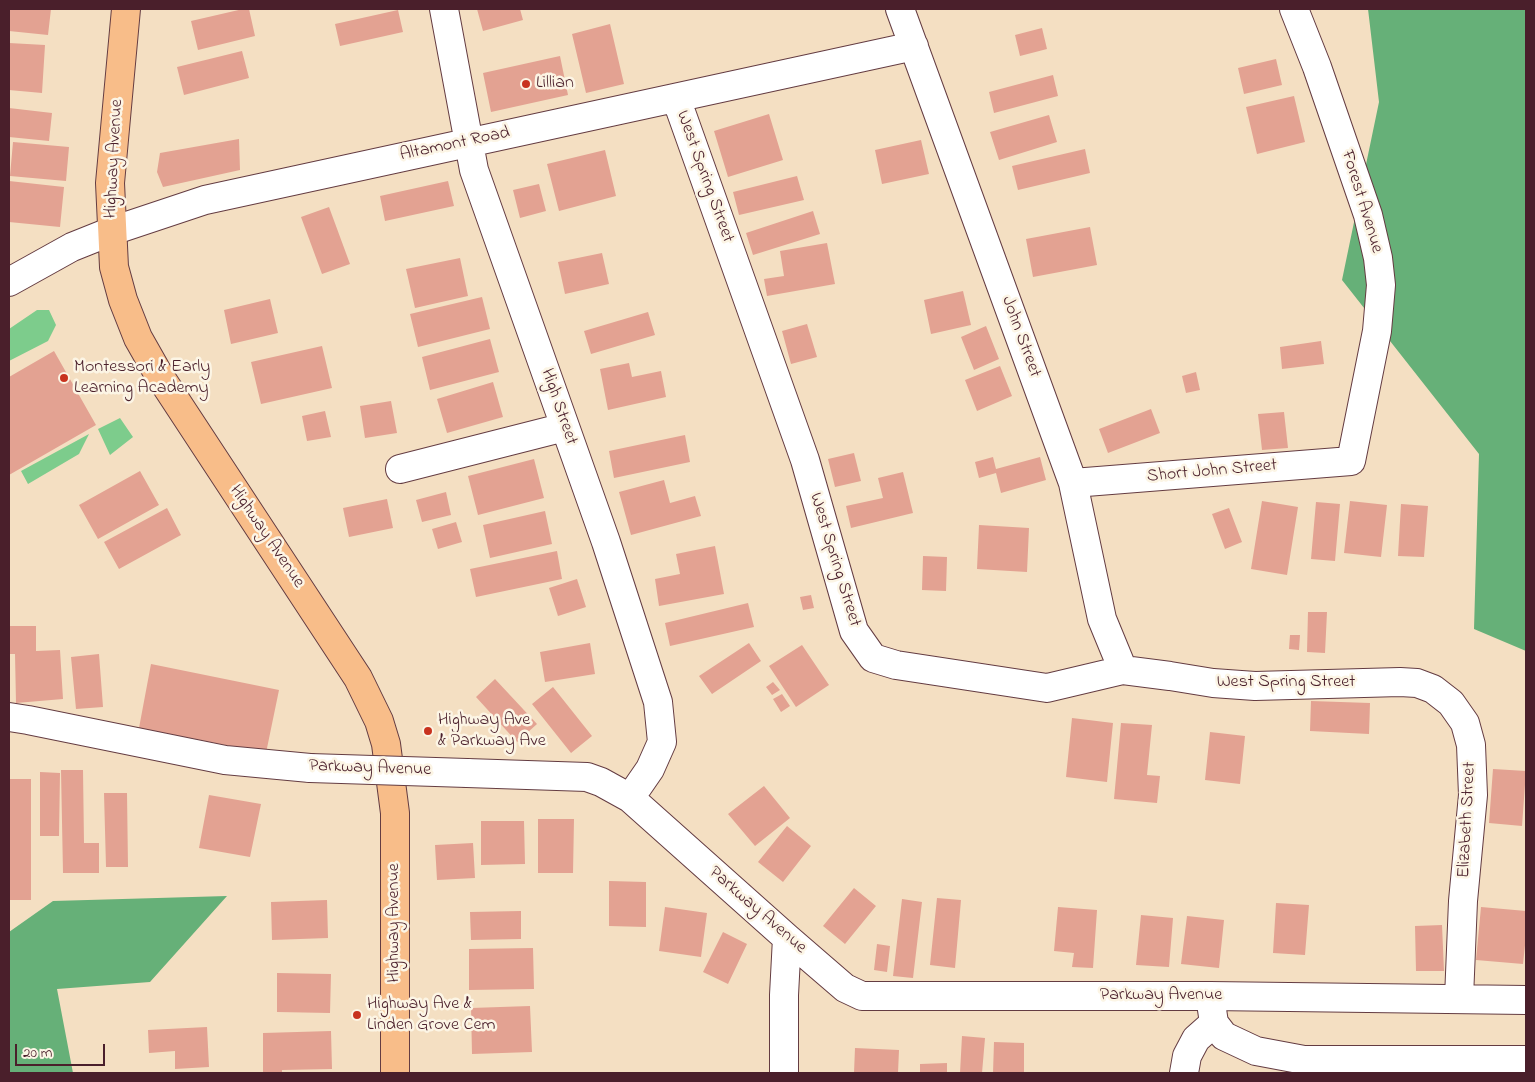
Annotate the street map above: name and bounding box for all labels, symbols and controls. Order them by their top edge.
place label: Lillian [536,73,574,95]
marker: Lillian [520,78,532,90]
street label: Highway Avenue [101,99,129,219]
street label: West Spring Street [670,108,738,246]
street label: Altamont Road [398,123,512,167]
street label: Forest Avenue [1335,148,1387,256]
street label: John Street [995,293,1045,381]
place label: Montessori & Early Learning Academy [74,357,210,399]
street label: High Street [535,366,581,448]
marker: Montessori & Early Learning Academy [58,372,70,384]
street label: Short John Street [1146,456,1278,488]
street label: Highway Avenue [224,481,308,593]
street label: West Spring Street [803,491,865,629]
street label: West Spring Street [1217,672,1355,694]
place label: Highway Ave & Parkway Ave [438,710,546,752]
marker: Highway Ave & Parkway Ave [422,725,434,737]
street label: Parkway Avenue [308,756,432,782]
street label: Elizabeth Street [1454,761,1482,879]
street label: Highway Avenue [384,863,406,983]
street label: Parkway Avenue [704,863,810,959]
street label: Parkway Avenue [1100,985,1222,1007]
place label: Highway Ave & Linden Grove Cem [367,994,496,1036]
marker: Highway Ave & Linden Grove Cem [351,1009,363,1021]
scale bar [18,1034,108,1066]
text: 20 m [23,1042,52,1064]

